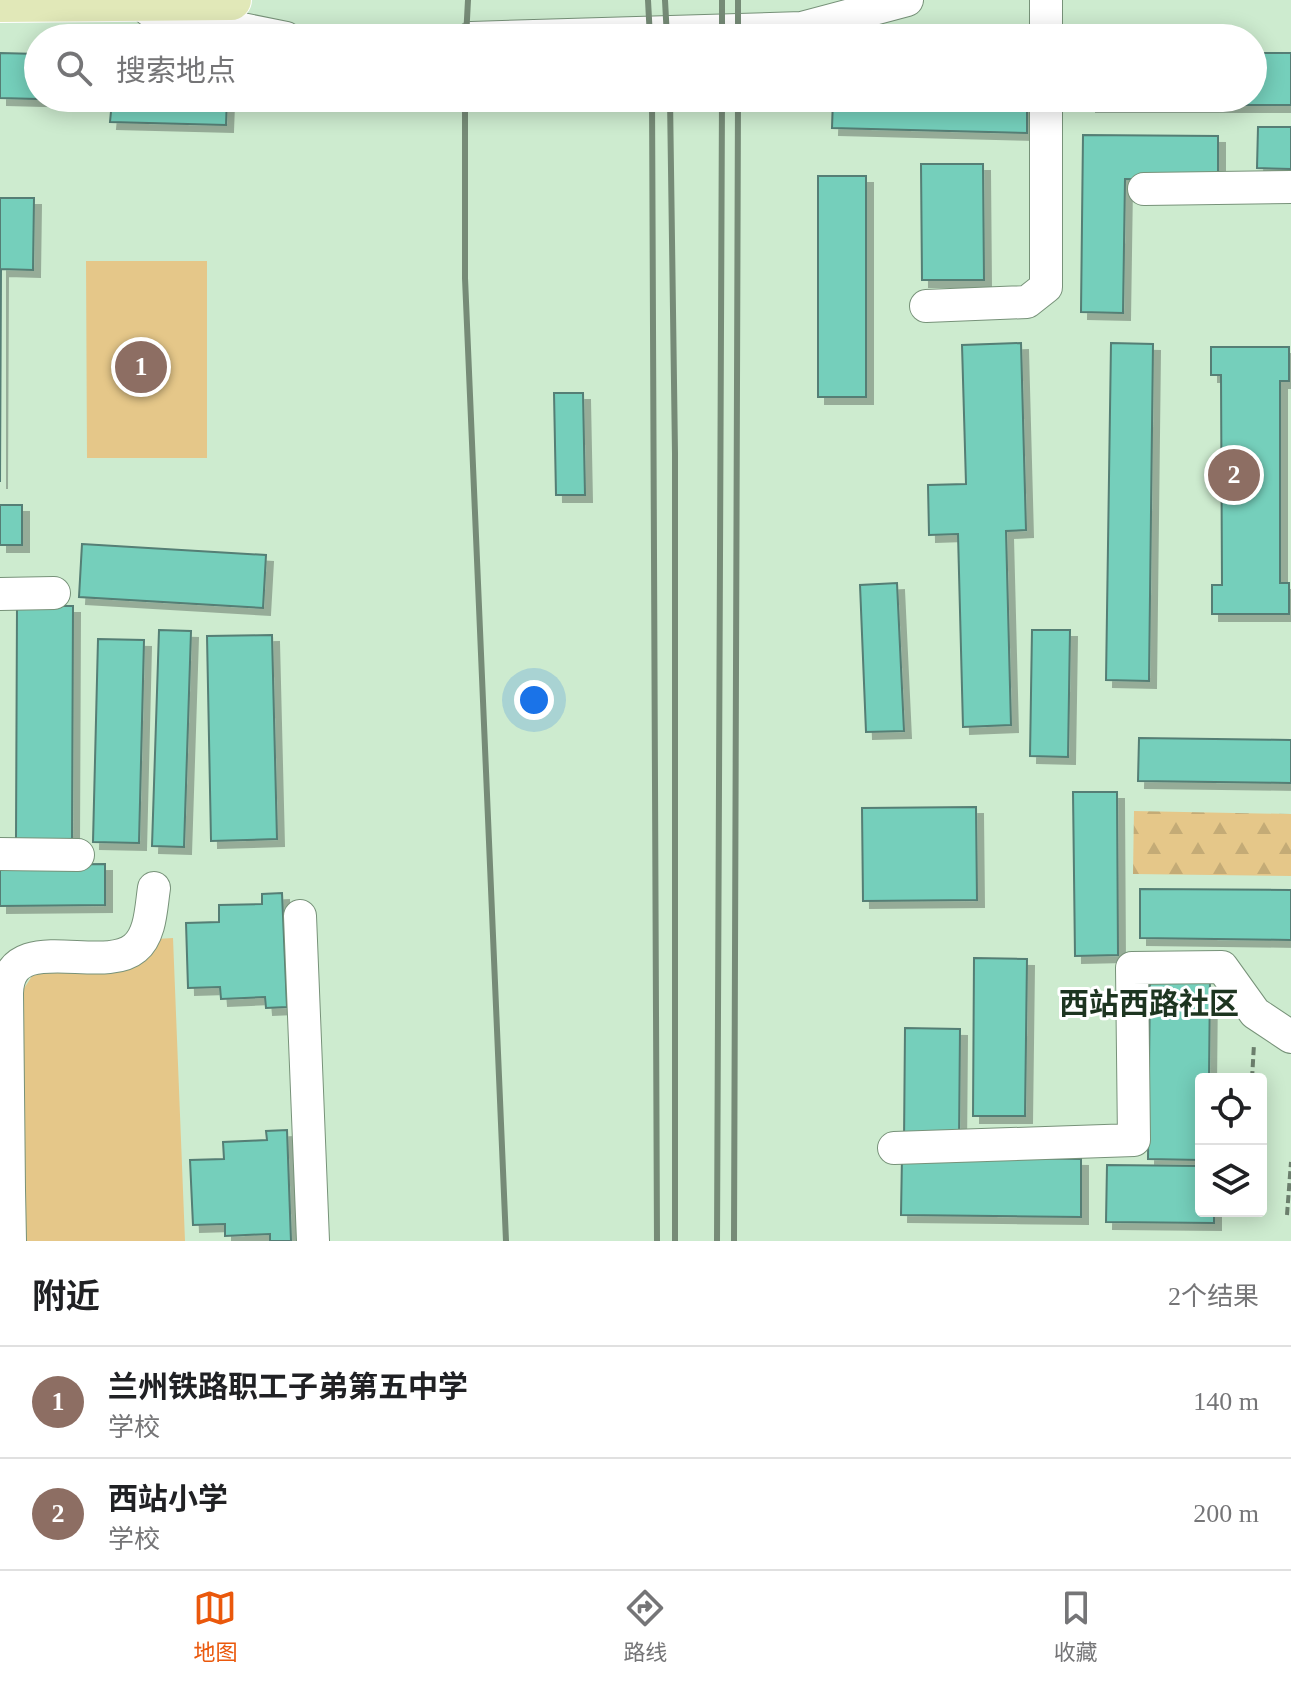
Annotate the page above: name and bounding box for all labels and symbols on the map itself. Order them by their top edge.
pin: 1 [115,337,167,397]
pin: 2 [1208,445,1260,505]
your location [514,680,554,720]
district label: 西站西路社区 [1059,987,1239,1020]

